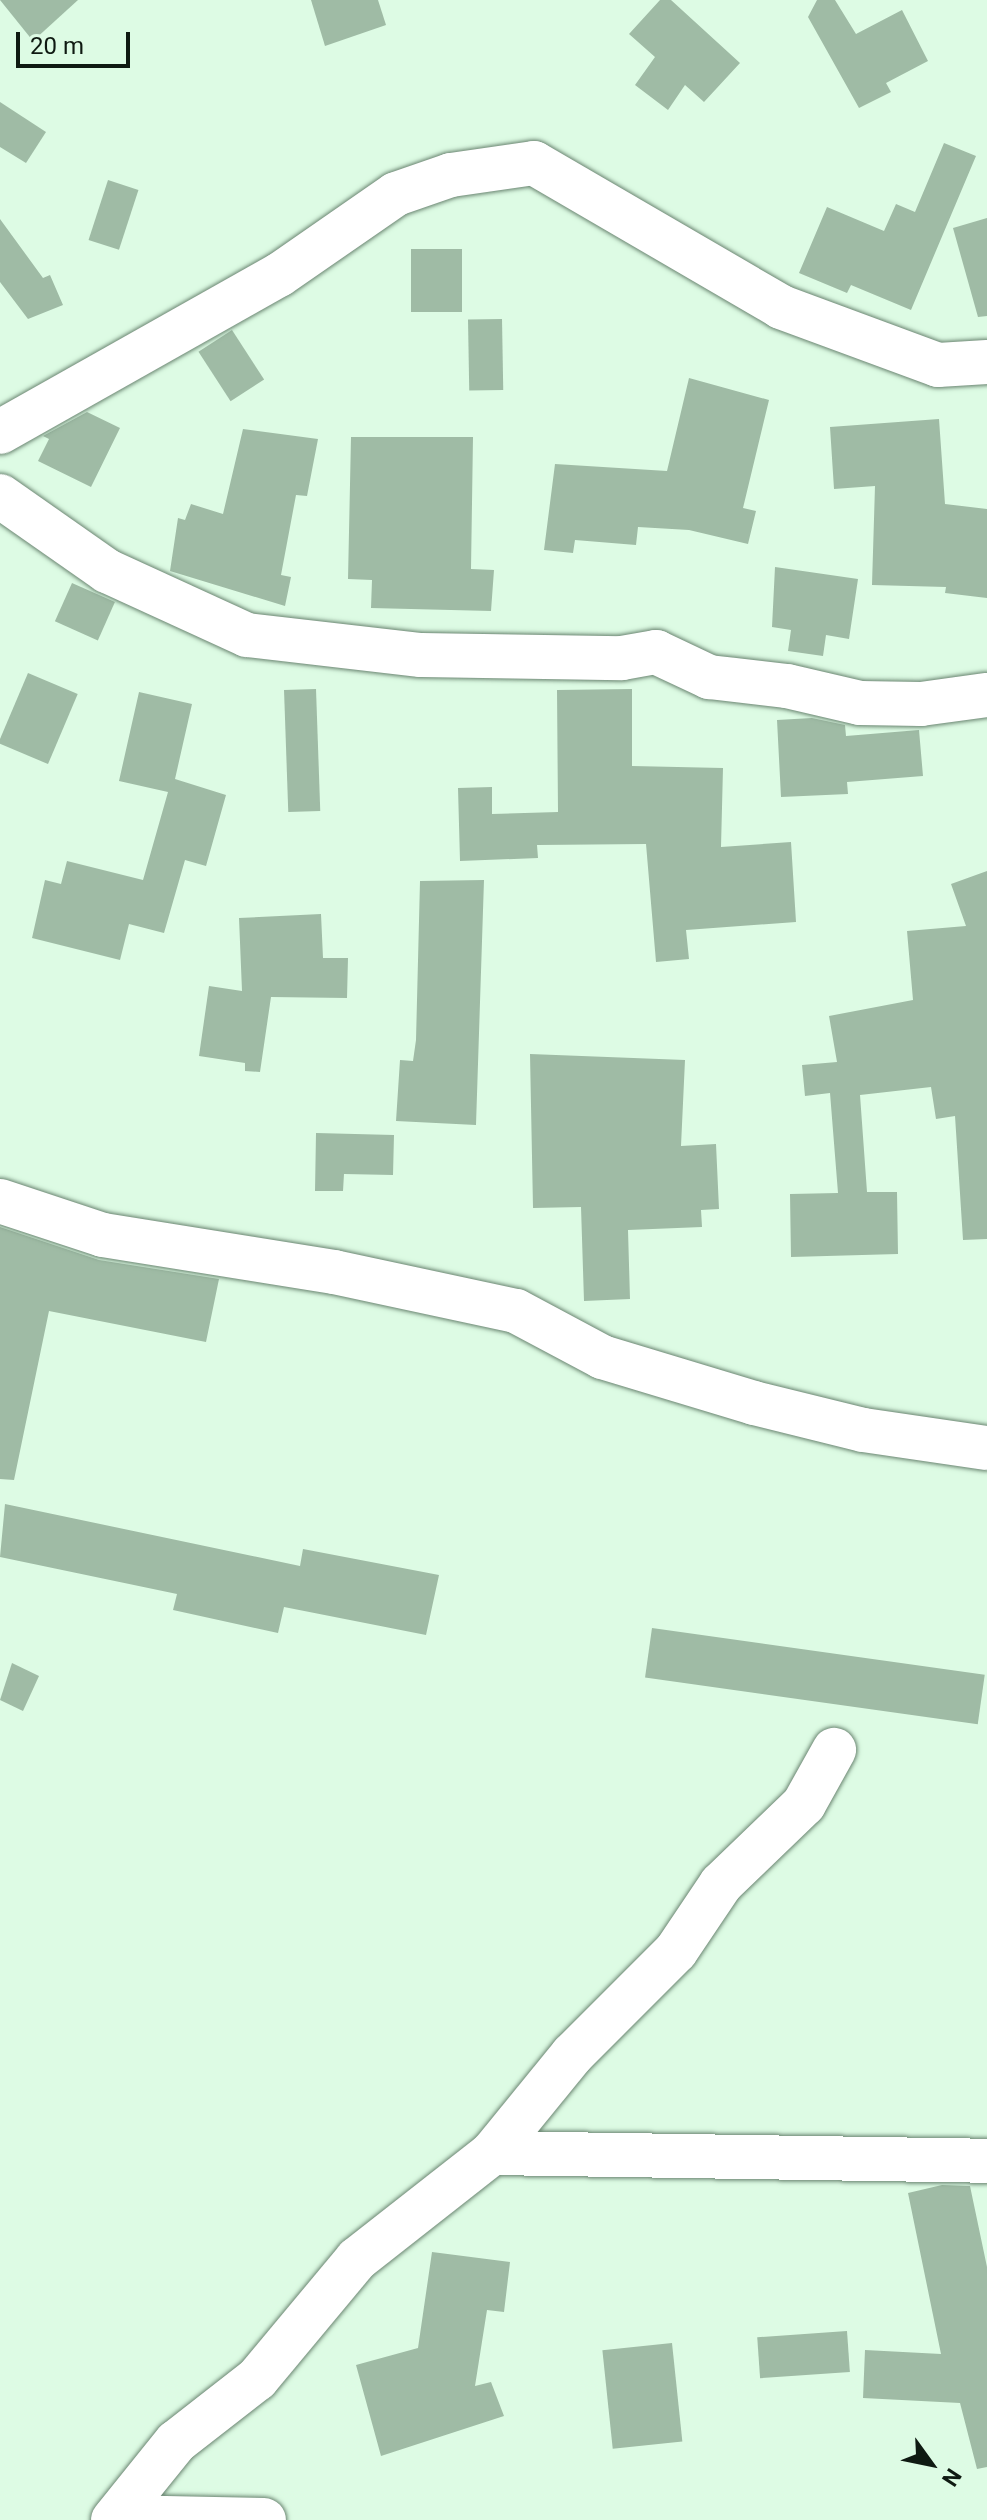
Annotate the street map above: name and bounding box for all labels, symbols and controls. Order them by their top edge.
scale bar [20,16,134,66]
text: 20 m [30,32,84,60]
north arrow [891,2424,971,2504]
text: N [937,2464,966,2491]

